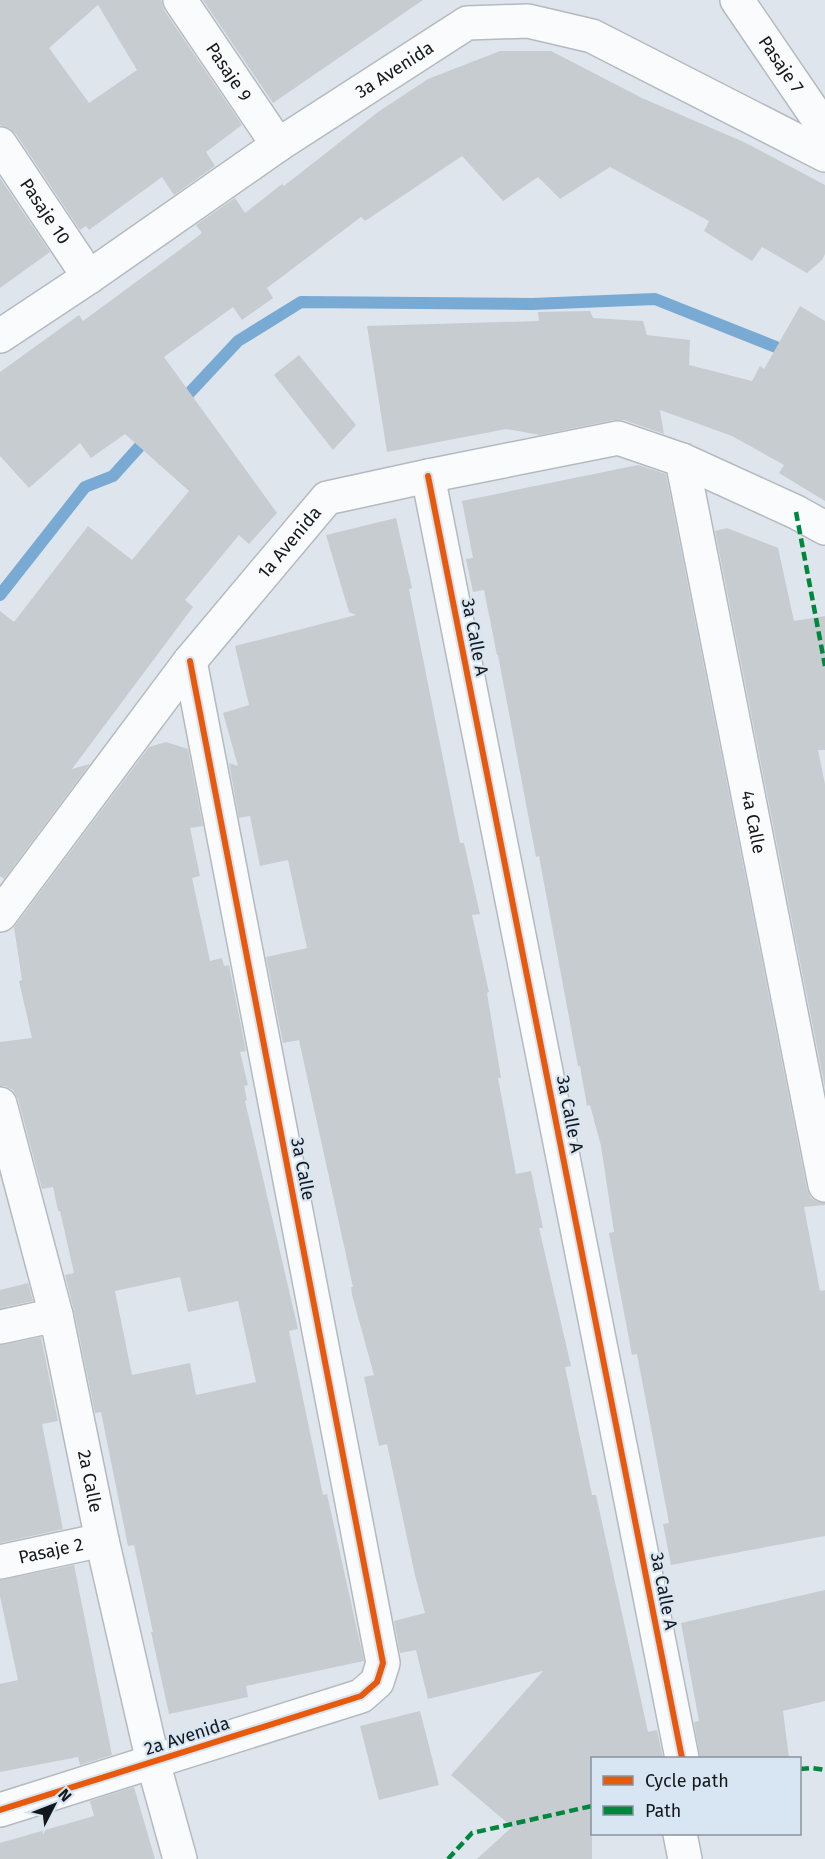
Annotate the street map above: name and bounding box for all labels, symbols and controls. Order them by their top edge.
street label: Pasaje 7 [754,32,808,97]
street label: 3a Avenida [351,36,438,103]
street label: Pasaje 9 [201,39,256,106]
street label: Pasaje 10 [15,174,75,248]
street label: 1a Avenida [253,502,326,583]
street label: 3a Calle A [457,596,493,678]
street label: 4a Calle [736,789,770,856]
street label: 3a Calle A [552,1073,588,1155]
street label: 3a Calle [286,1136,320,1202]
street label: 2a Calle [73,1448,107,1514]
street label: Pasaje 2 [16,1533,85,1569]
street label: 3a Calle A [646,1550,682,1632]
street label: 2a Avenida [142,1712,232,1760]
legend [591,1757,801,1835]
text: Cycle path [645,1770,729,1792]
north arrow [24,1775,84,1835]
text: N [54,1785,75,1806]
text: Path [645,1800,681,1822]

